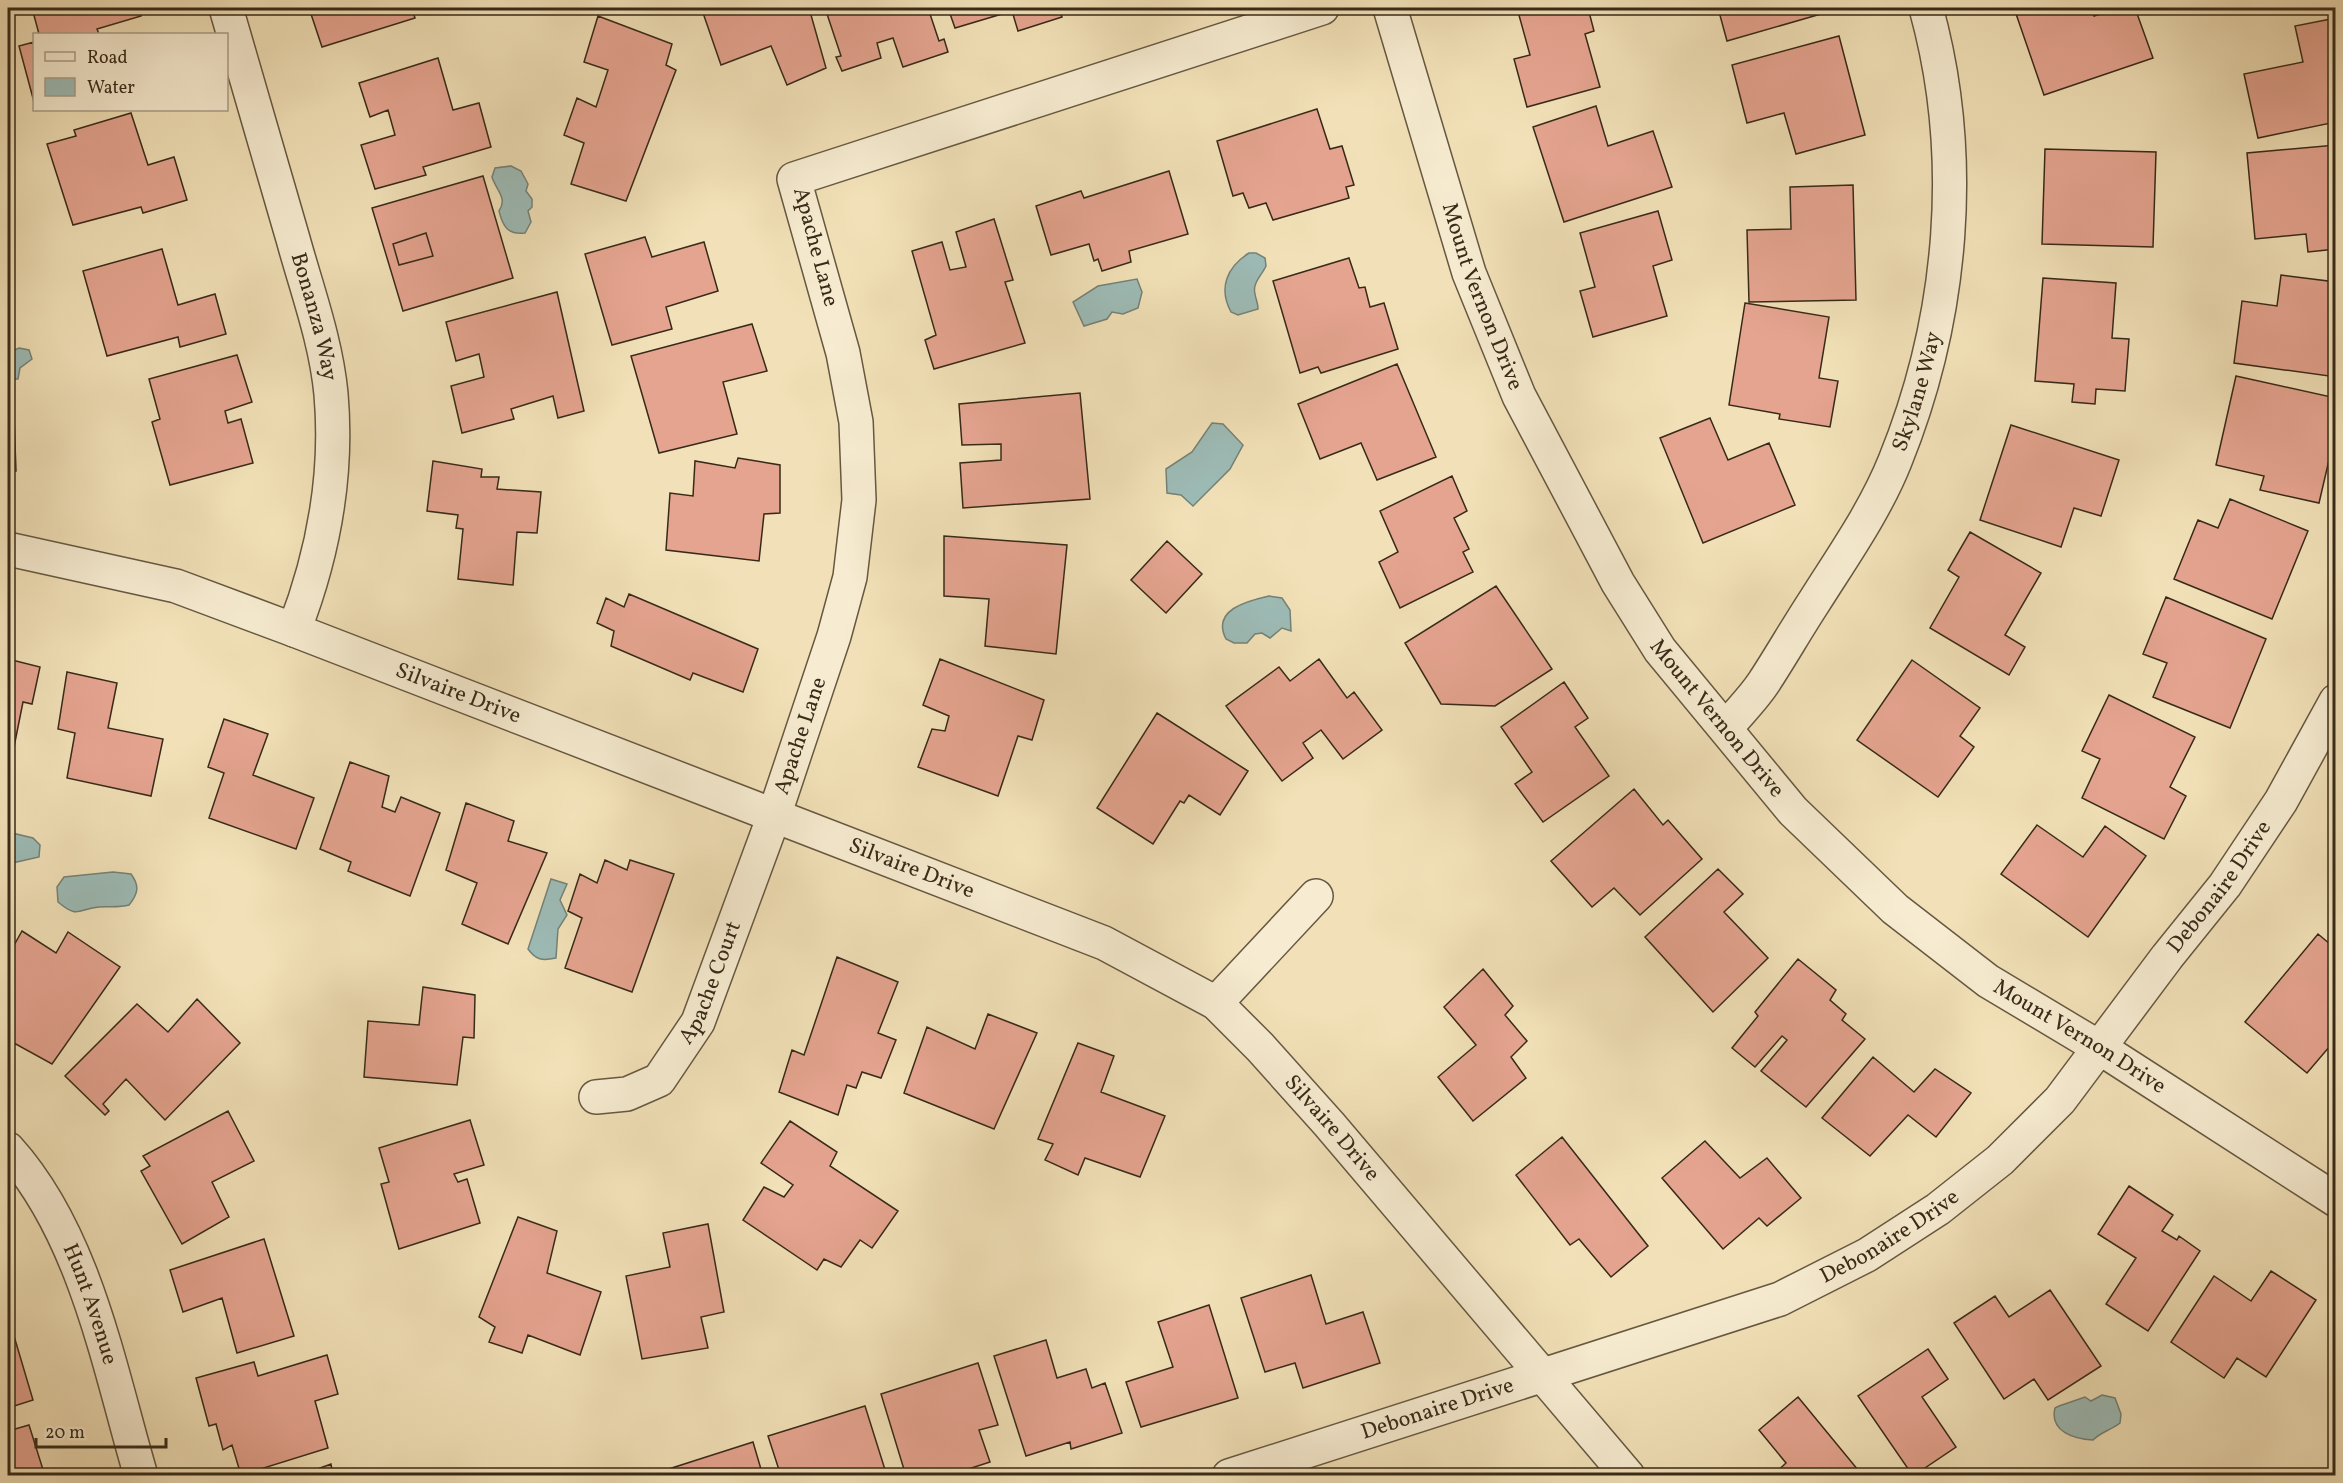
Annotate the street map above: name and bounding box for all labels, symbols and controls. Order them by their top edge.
legend [33,33,228,111]
text: Road [87,46,128,71]
text: Water [87,76,135,101]
street label: Apache Lane [784,184,846,310]
street label: Mount Vernon Drive [1433,199,1531,395]
street label: Bonanza Way [282,249,345,383]
street label: Skylane Way [1885,329,1949,456]
street label: Mount Vernon Drive [1642,633,1792,805]
street label: Silvaire Drive [391,655,526,732]
street label: Apache Lane [767,673,835,799]
street label: Debonaire Drive [2160,814,2279,960]
street label: Silvaire Drive [844,830,979,907]
street label: Apache Court [672,916,749,1051]
street label: Mount Vernon Drive [1987,972,2172,1102]
street label: Silvaire Drive [1277,1068,1387,1188]
street label: Debonaire Drive [1815,1182,1966,1292]
street label: Hunt Avenue [54,1239,125,1368]
street label: Debonaire Drive [1357,1370,1518,1448]
scale bar [36,1411,166,1449]
text: 20 m [45,1421,85,1446]

